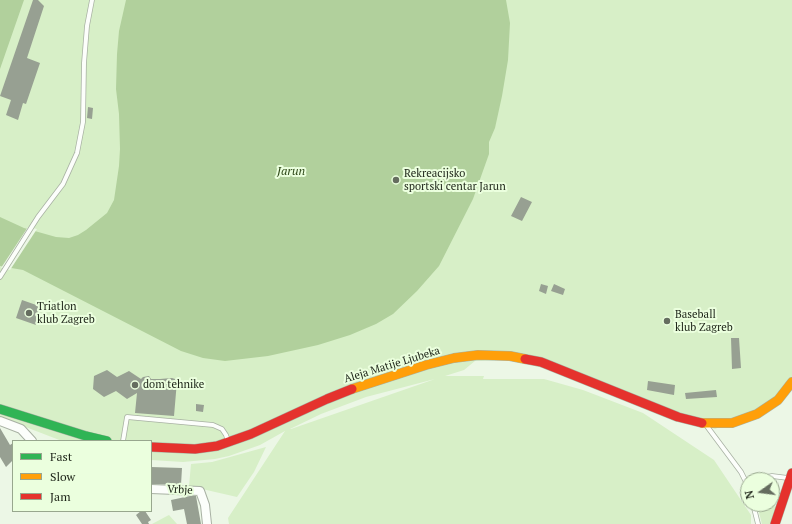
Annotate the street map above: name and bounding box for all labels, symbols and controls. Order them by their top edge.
water label: Jarun [277,165,305,179]
place label: Rekreacijsko sportski centar Jarun [404,167,506,193]
marker: Rekreacijsko sportski centar Jarun [391,175,401,185]
place label: Triatlon klub Zagreb [37,300,95,326]
marker: Triatlon klub Zagreb [24,308,34,318]
place label: Baseball klub Zagreb [675,308,733,334]
marker: Baseball klub Zagreb [662,316,672,326]
street label: Aleja Matije Ljubeka [342,344,442,386]
place label: dom tehnike [143,378,204,392]
marker: dom tehnike [130,380,140,390]
legend [12,440,152,512]
text: Fast [50,449,72,464]
text: Slow [50,469,75,484]
north arrow [740,472,780,512]
street label: Vrbje [167,483,193,497]
text: Jam [50,489,71,504]
text: N [742,489,757,500]

